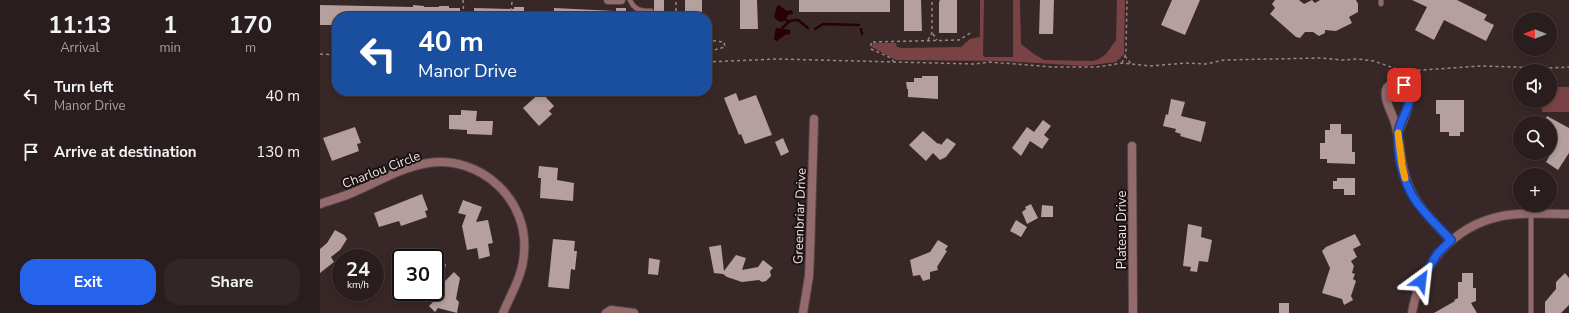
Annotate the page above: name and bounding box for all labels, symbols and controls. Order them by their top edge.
text: 11:13 [48,9,111,41]
text: 1 [163,9,177,41]
text: 170 [229,9,272,41]
north arrow [1513,12,1557,56]
map controls [1513,12,1557,212]
text: 40 m [418,23,484,61]
icon: left [352,28,404,80]
text: Arrival [60,39,99,57]
text: min [159,39,181,57]
text: m [245,39,256,57]
text: Manor Drive [418,59,517,83]
button: sound [1513,64,1557,108]
pin [1387,68,1421,102]
icon: arrive [1393,74,1415,96]
text: Turn left [54,77,113,97]
icon: left [20,85,42,107]
text: 40 m [265,86,300,106]
text: Manor Drive [54,97,125,115]
button: search [1513,116,1557,160]
icon: arrive [20,141,42,163]
text: Arrive at destination [54,142,197,162]
text: 130 m [256,142,300,162]
street label: Charlou Circle [340,147,423,193]
street label: Greenbriar Drive [789,168,811,264]
button: + [1513,168,1557,212]
street label: Plateau Drive [1113,191,1131,269]
speed limit sign: 30 [392,249,444,301]
text: 24 [346,256,370,283]
button: Exit [20,259,156,305]
button: Share [164,259,300,305]
position arrow [1400,260,1442,302]
text: km/h [347,278,369,292]

